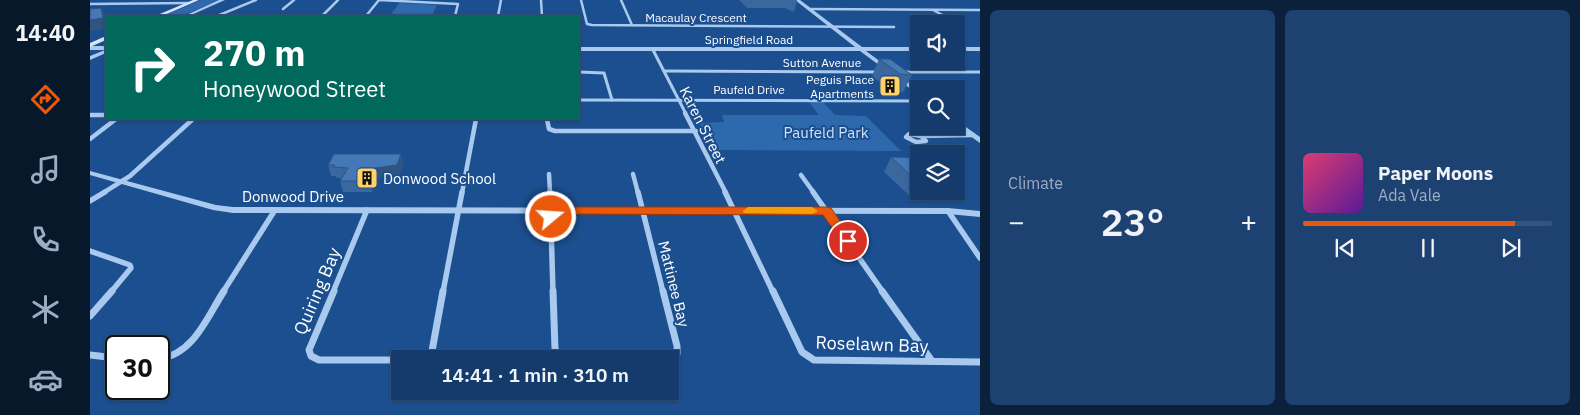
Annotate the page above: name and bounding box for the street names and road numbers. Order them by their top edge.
street label: Macaulay Crescent [645,10,747,25]
street label: Springfield Road [705,32,793,47]
street label: Sutton Avenue [783,55,862,70]
street label: Paufeld Drive [713,82,785,97]
street label: Karen Street [675,83,731,167]
street label: Donwood Drive [242,187,344,206]
street label: Mattinee Bay [654,239,694,330]
street label: Quiring Bay [288,244,346,338]
street label: Roselawn Bay [815,331,929,357]

